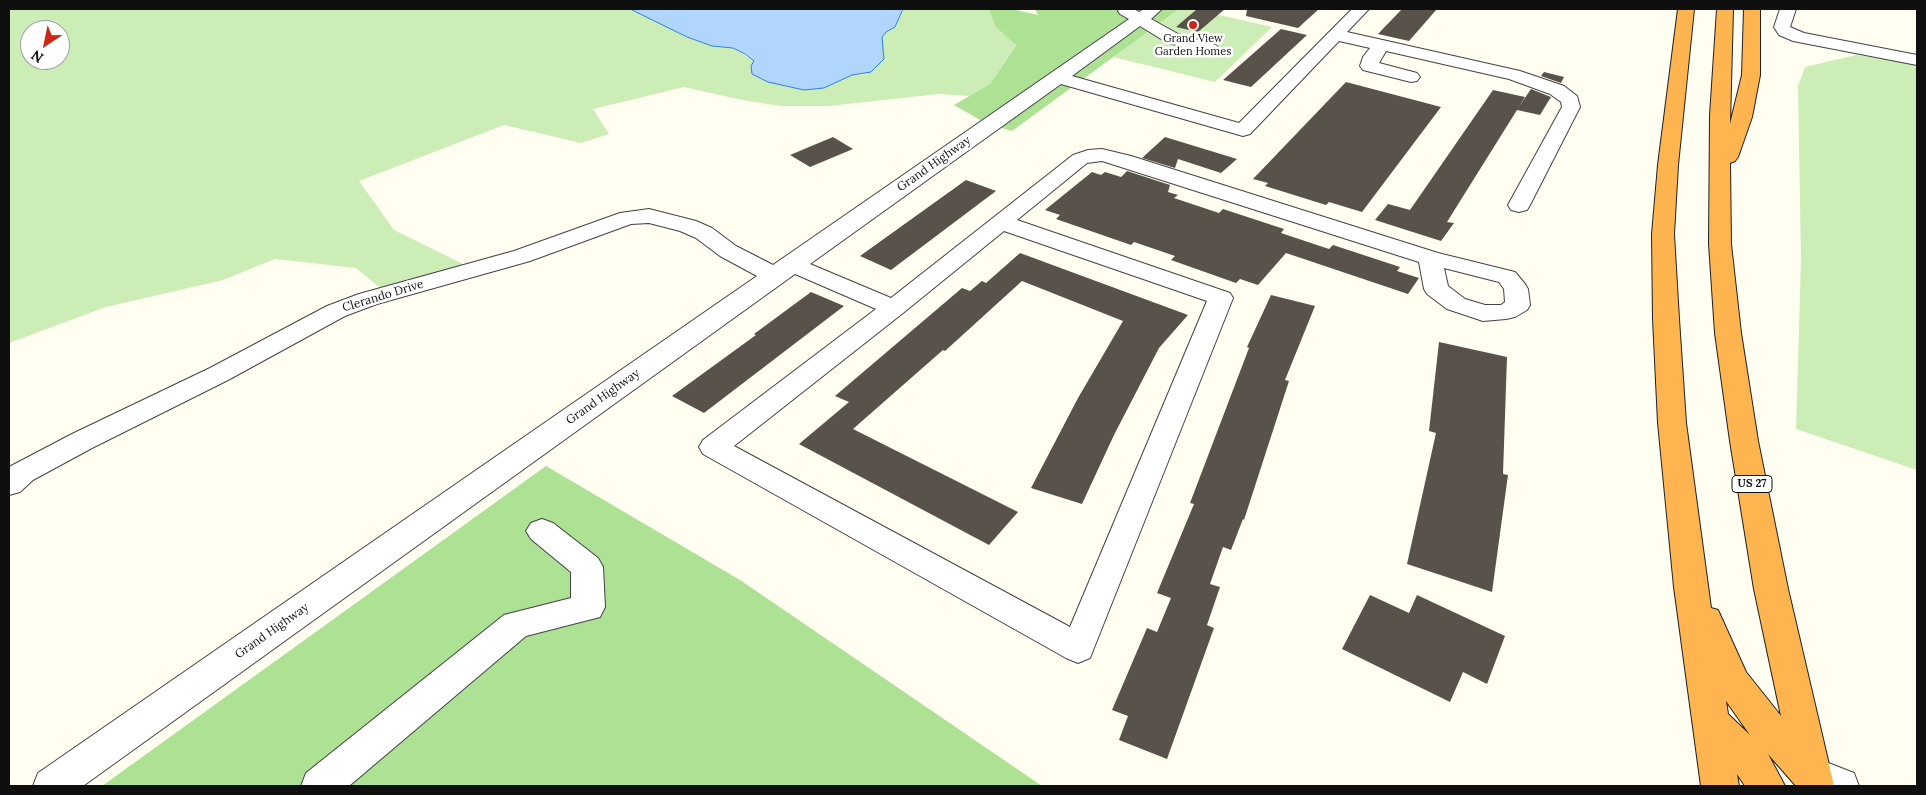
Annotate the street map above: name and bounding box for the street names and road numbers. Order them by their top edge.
street label: Grand Highway [894,133,974,195]
street label: Clerando Drive [341,277,425,315]
street label: Grand Highway [563,366,643,428]
road number: US 27 [1732,476,1772,492]
street label: Grand Highway [232,600,312,662]

